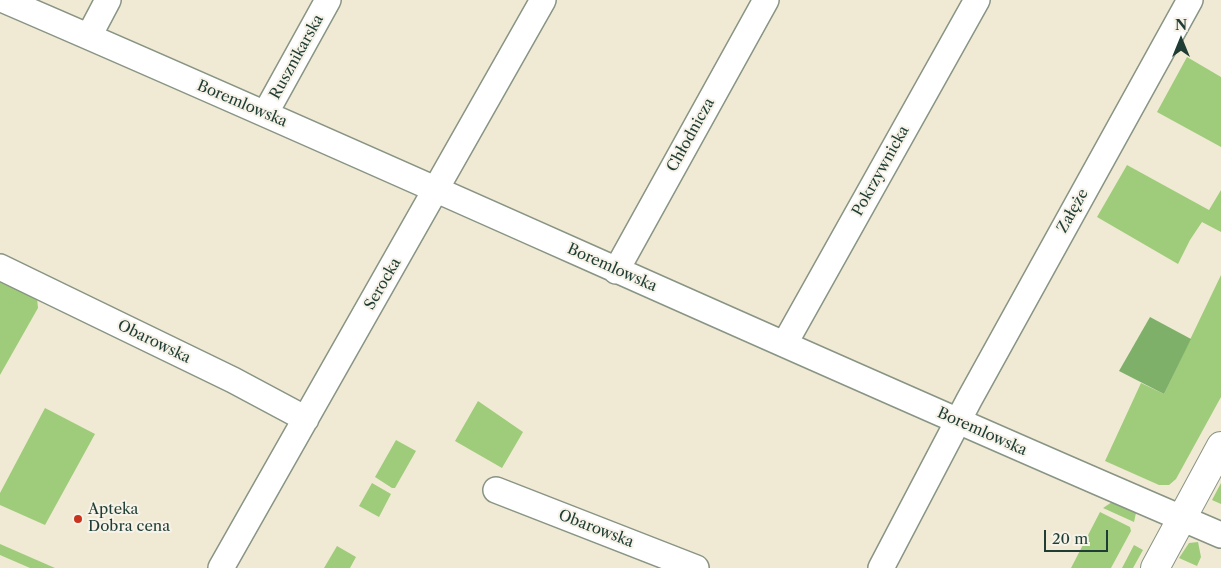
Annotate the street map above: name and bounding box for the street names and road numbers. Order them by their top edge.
street label: Rusznikarska [266,12,328,102]
street label: Boremlowska [194,77,290,131]
street label: Chłodnicza [663,95,719,175]
street label: Pokrzywnicka [849,123,913,219]
street label: Załęże [1054,186,1092,236]
street label: Boremlowska [564,240,660,296]
street label: Serocka [361,255,405,313]
street label: Obarowska [114,317,194,367]
street label: Boremlowska [934,404,1030,460]
street label: Obarowska [556,506,636,552]

